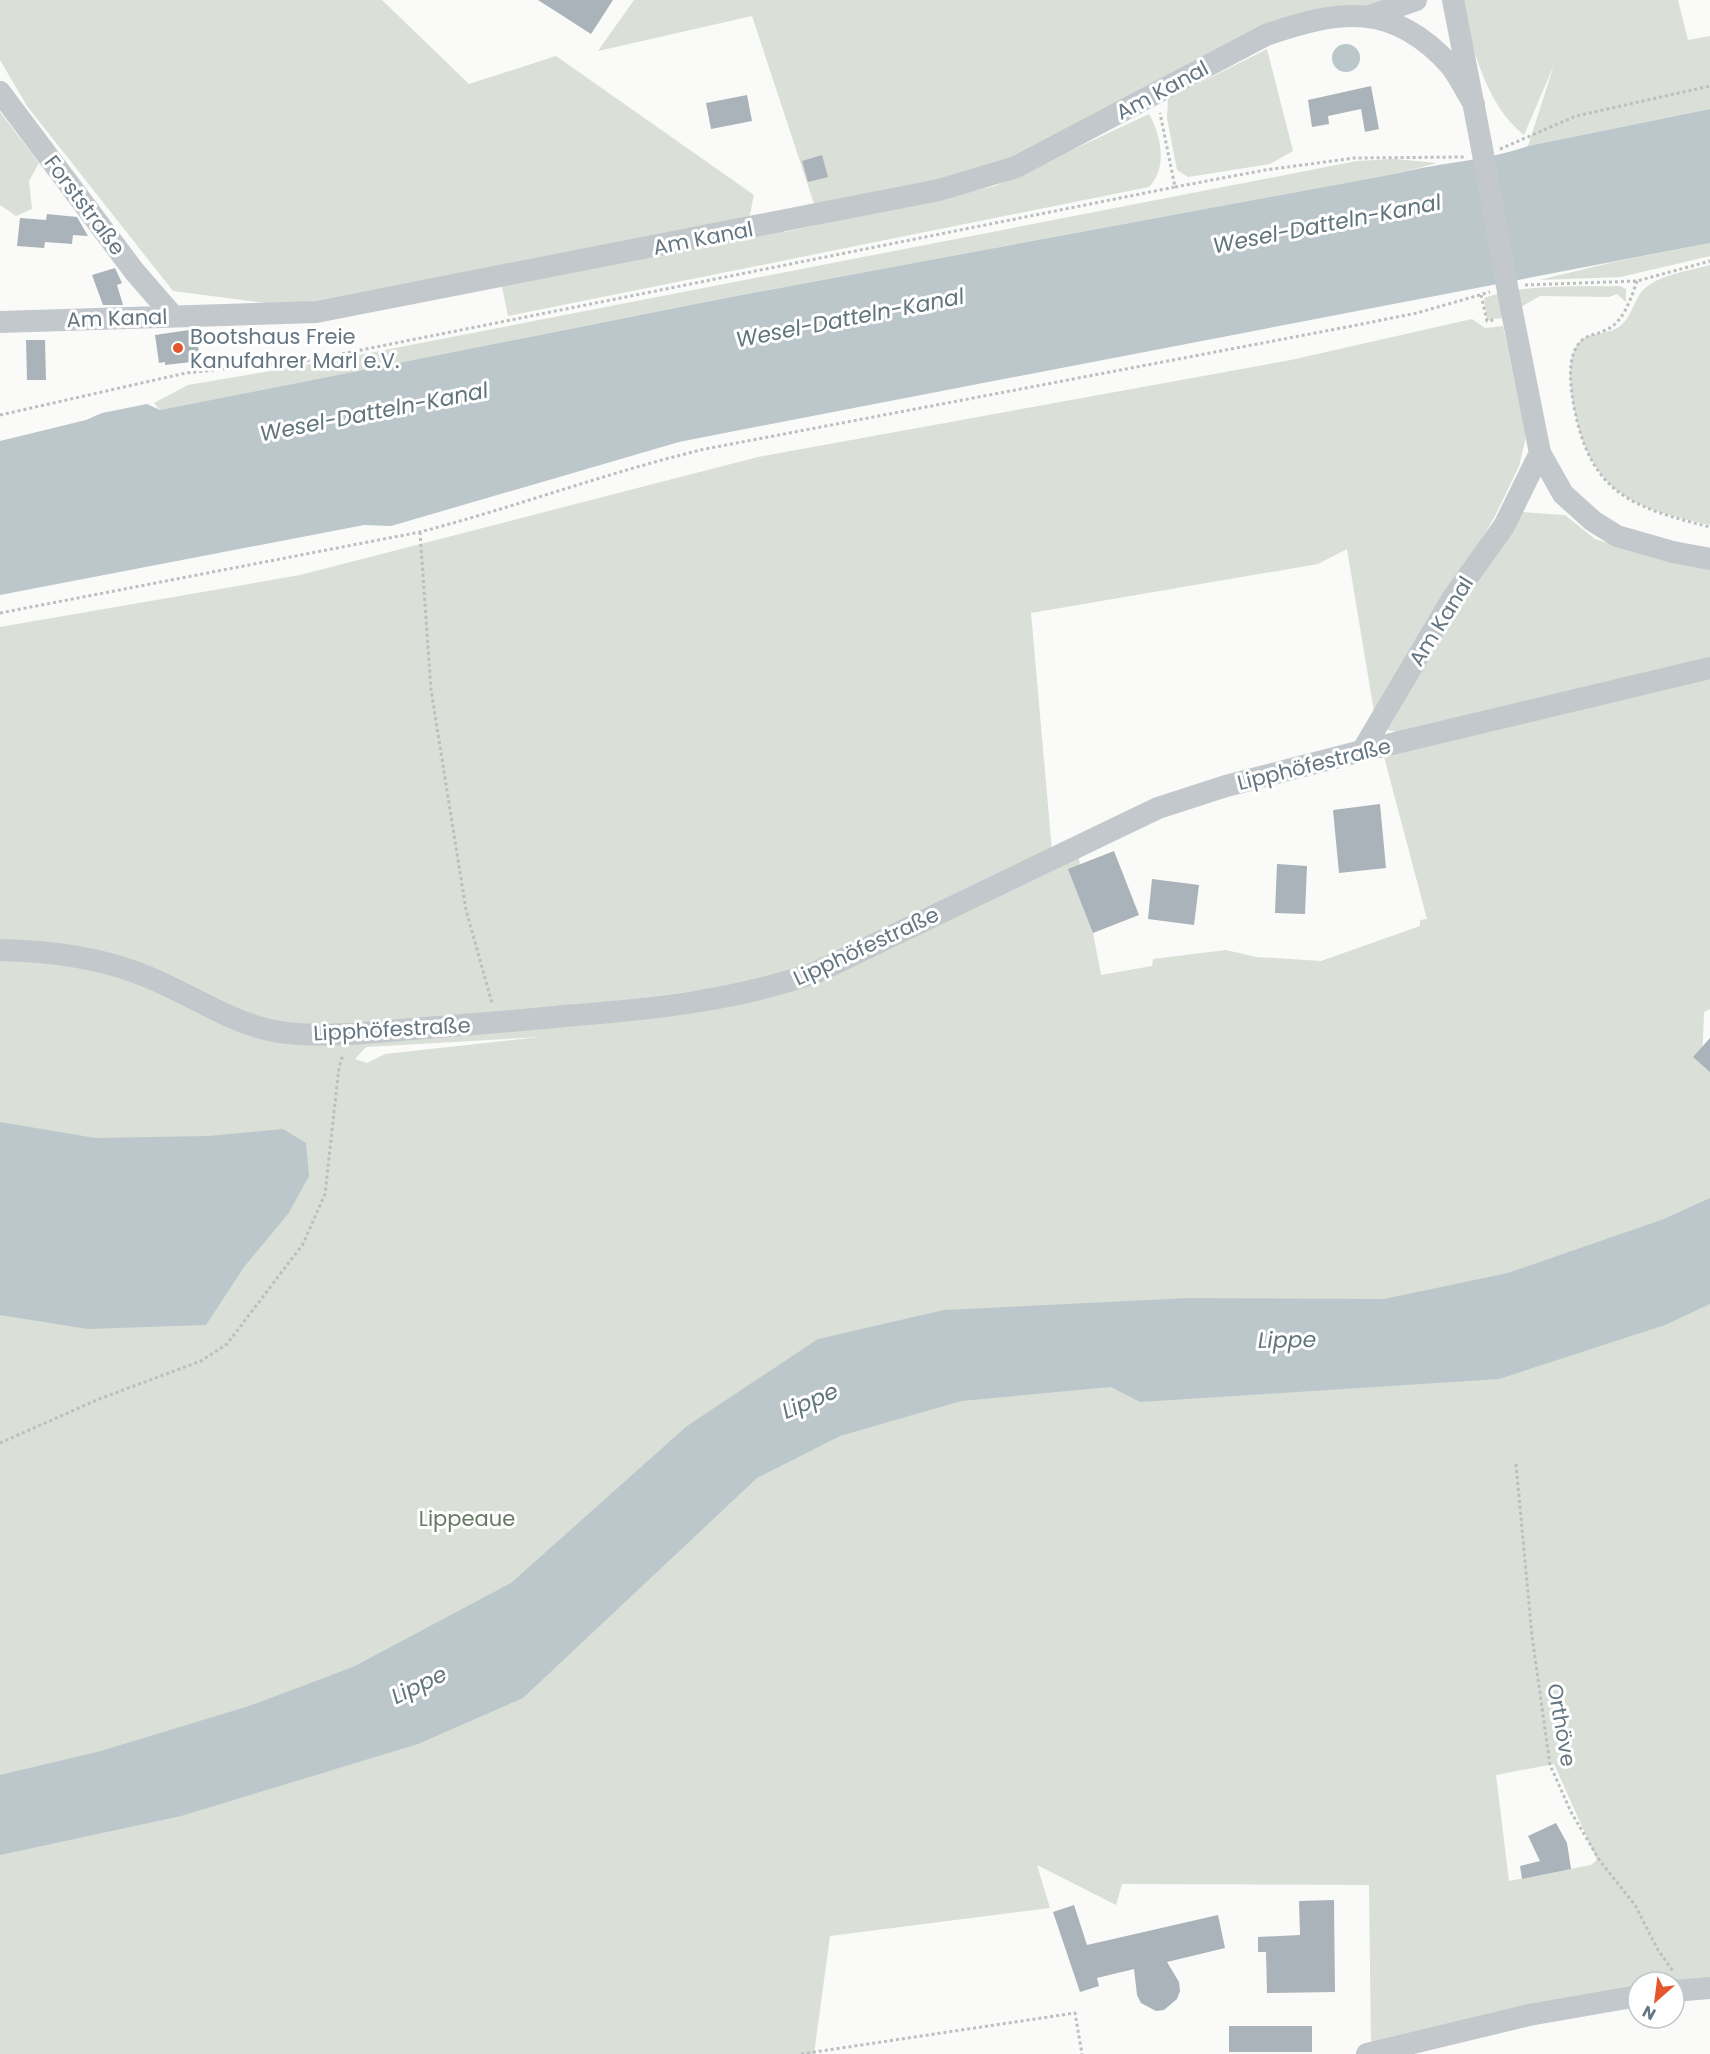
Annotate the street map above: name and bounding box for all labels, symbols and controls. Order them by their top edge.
street label: Am Kanal [1111,53,1213,127]
street label: Forststraße [38,149,132,261]
water label: Wesel-Datteln-Kanal [1210,187,1444,261]
street label: Am Kanal [651,214,755,262]
water label: Wesel-Datteln-Kanal [733,281,967,355]
street label: Am Kanal [66,302,168,334]
place label: Bootshaus Freie Kanufahrer Marl e.V. [190,322,399,375]
marker: Bootshaus Freie Kanufahrer Marl e.V. [171,341,185,355]
water label: Wesel-Datteln-Kanal [257,375,491,449]
street label: Am Kanal [1402,571,1480,671]
street label: Lipphöfestraße [1234,731,1394,797]
street label: Lipphöfestraße [789,900,943,992]
street label: Lipphöfestraße [313,1010,471,1048]
water label: Lippe [1258,1324,1316,1356]
water label: Lippe [777,1375,843,1427]
park label: Lippeaue [419,1504,515,1533]
water label: Lippe [386,1658,452,1712]
street label: Orthöve [1540,1681,1584,1769]
north arrow [1626,1970,1686,2030]
text: N [1638,2000,1660,2026]

